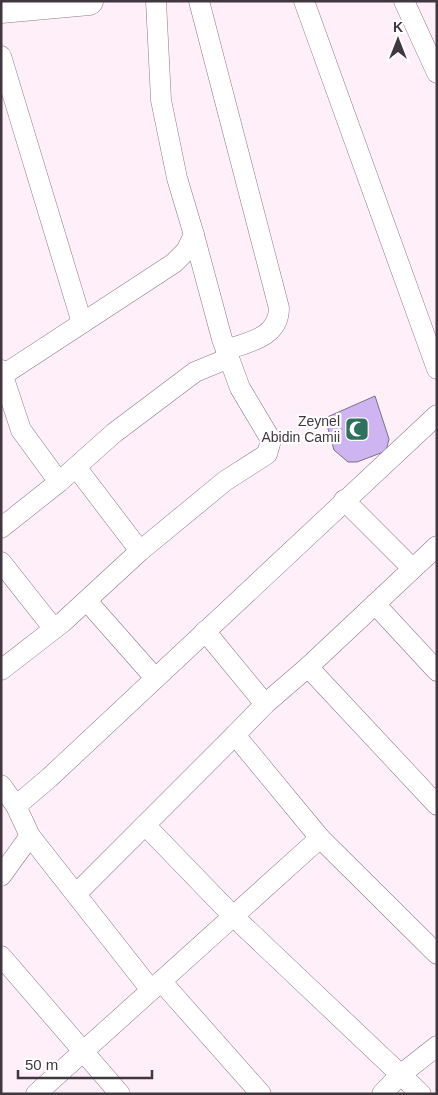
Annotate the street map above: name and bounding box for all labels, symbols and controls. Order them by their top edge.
north arrow [373,15,423,65]
text: K [393,19,403,35]
place label: Zeynel Abidin Camii [261,413,340,445]
mosque icon: Zeynel Abidin Camii [344,416,370,442]
scale bar [18,1048,151,1080]
text: 50 m [25,1056,58,1073]

